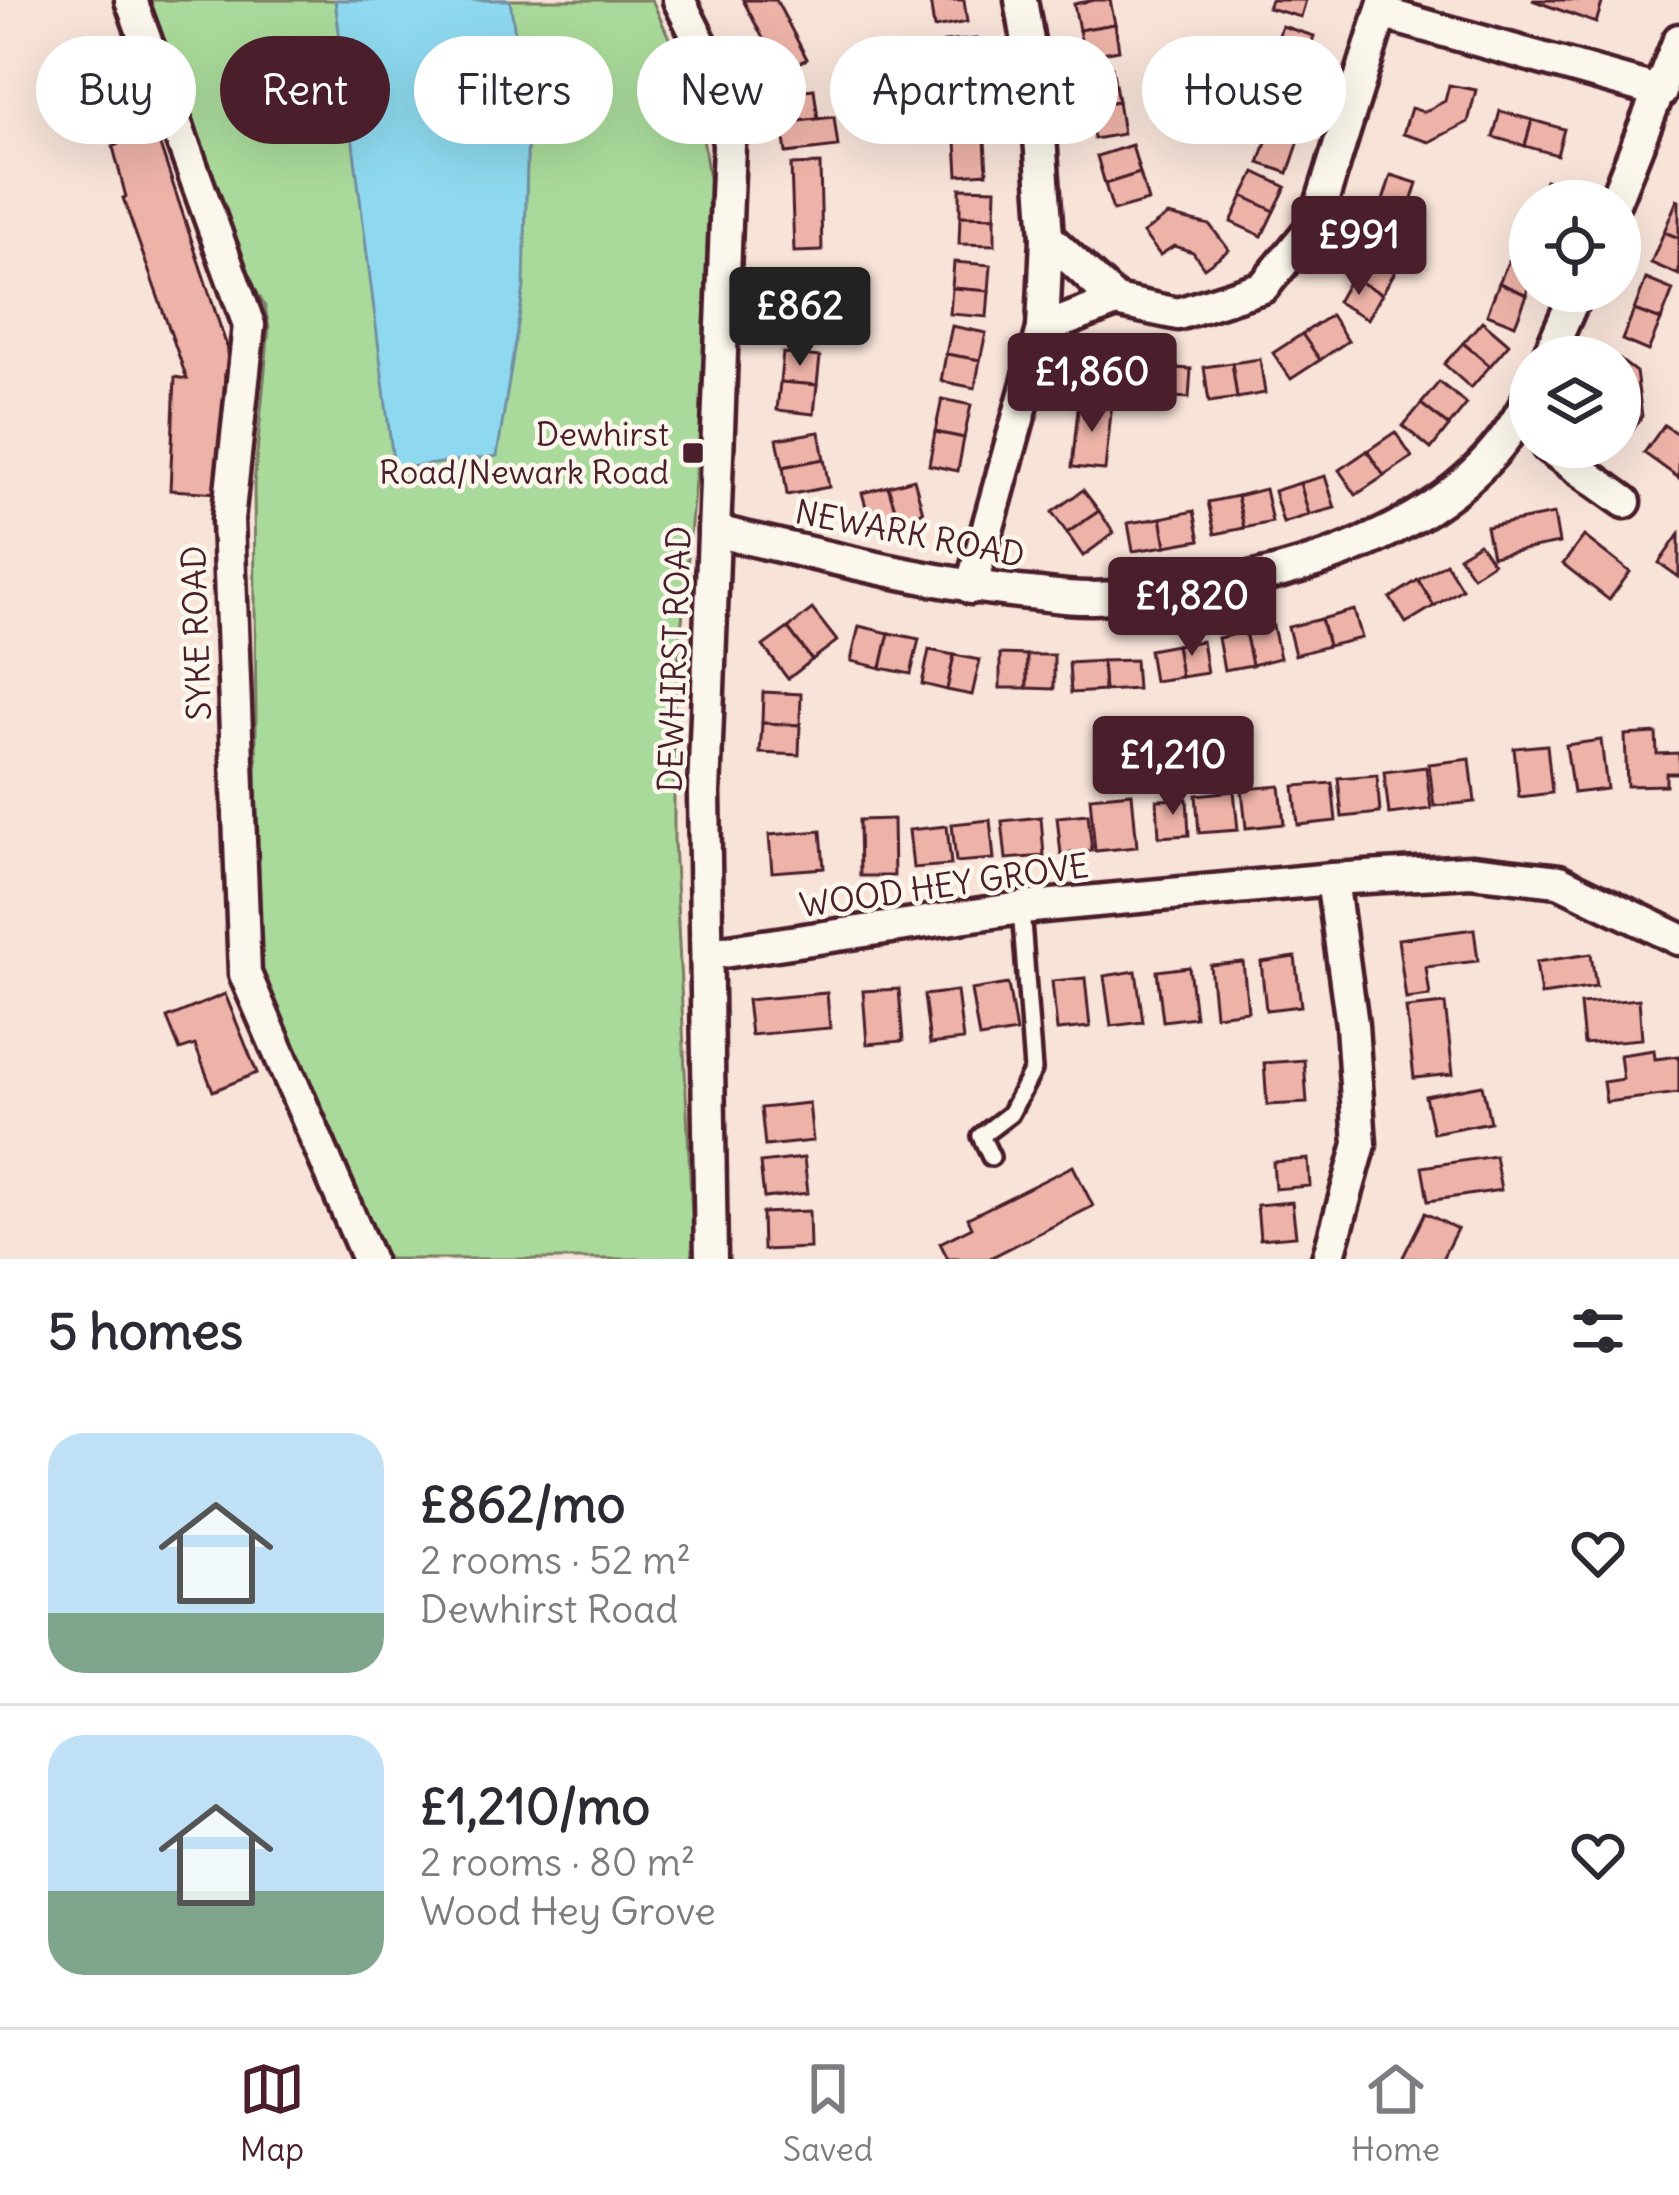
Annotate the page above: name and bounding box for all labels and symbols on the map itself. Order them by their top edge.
pin: £991 [1288,196,1430,298]
pin: £862 [729,267,871,369]
pin: £1,860 [994,333,1190,435]
place label: Dewhirst Road/Newark Road [379,413,669,493]
marker: Dewhirst Road/Newark Road [680,440,706,466]
street label: NEWARK ROAD [792,490,1028,576]
street label: DEWHIRST ROAD [648,525,700,793]
street label: SYKE ROAD [172,545,220,721]
pin: £1,820 [1094,557,1290,659]
pin: £1,210 [1075,716,1271,818]
street label: WOOD HEY GROVE [797,844,1091,926]

